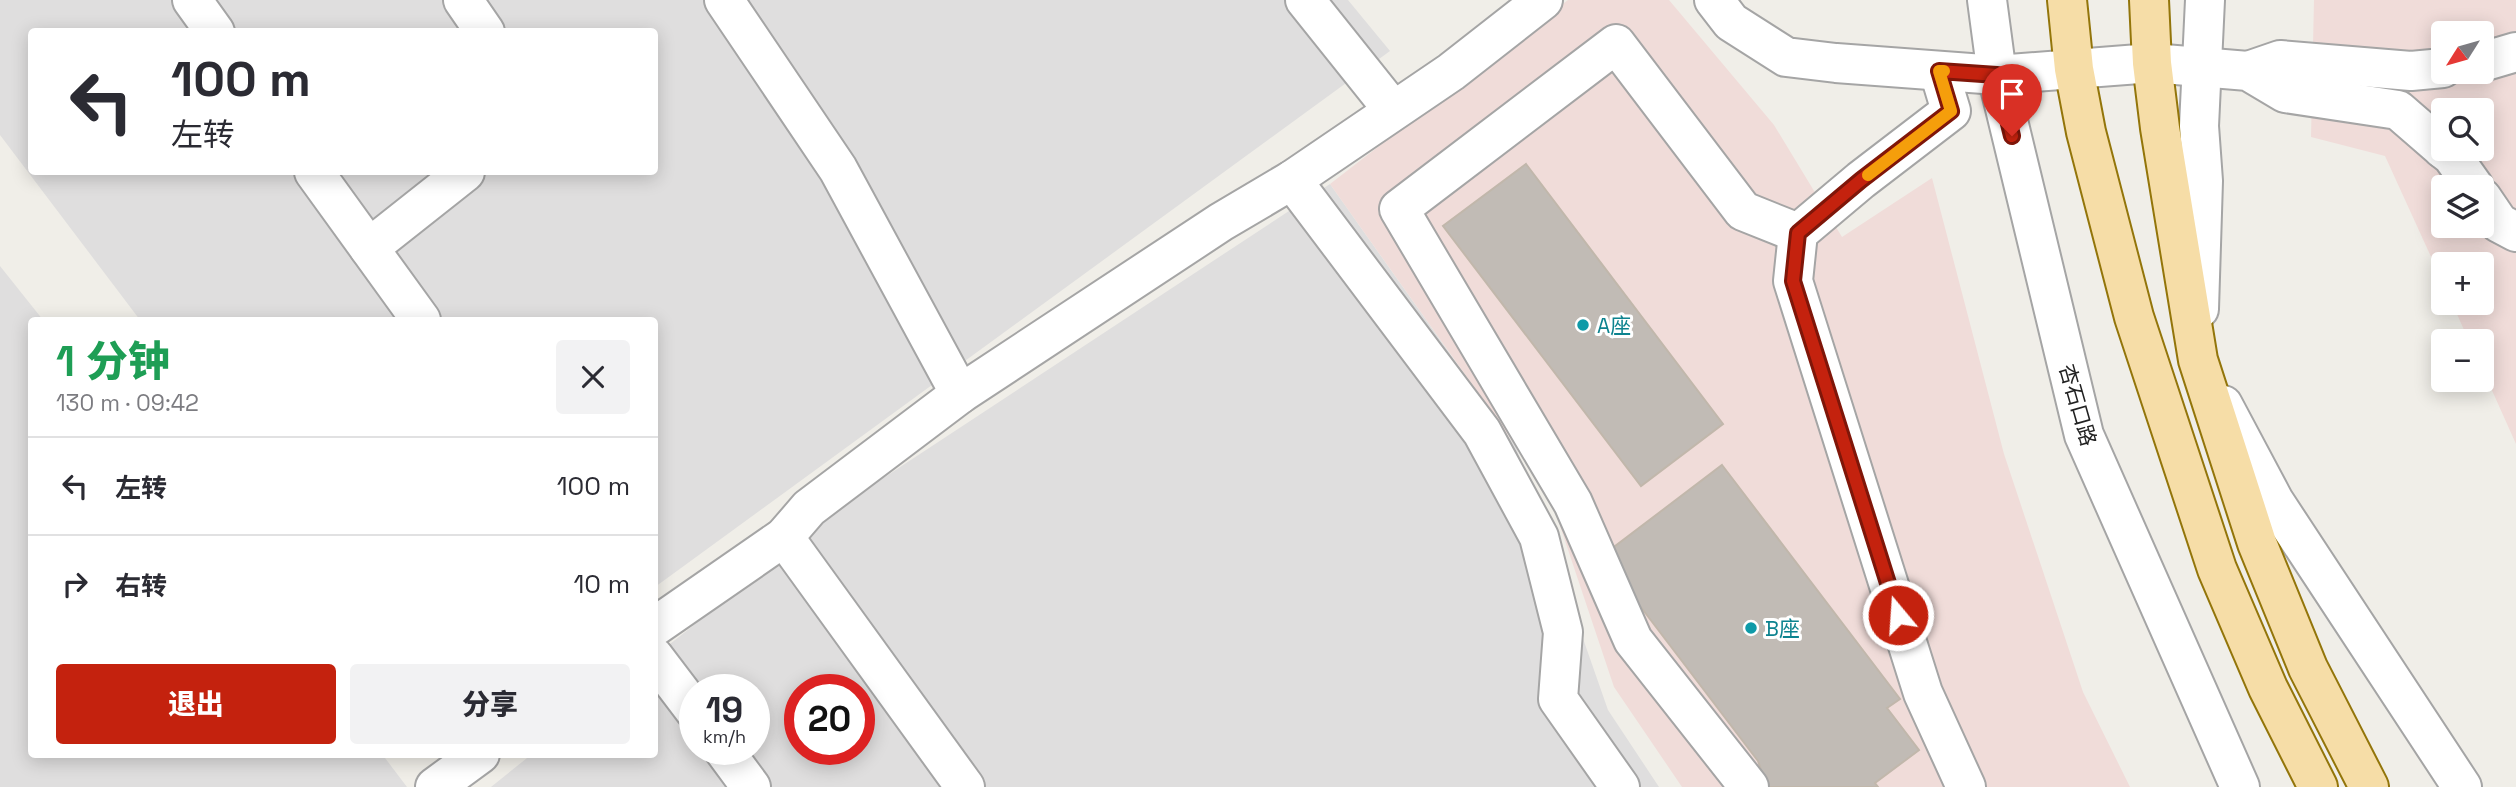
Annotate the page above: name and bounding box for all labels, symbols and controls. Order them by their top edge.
north arrow [2431,21,2494,84]
map controls [2431,21,2494,392]
text: 100 m [171,48,311,110]
icon: left [56,56,147,147]
pin [1982,64,2042,136]
icon: arrive [1993,75,2031,113]
button: search [2431,98,2494,161]
text: 左转 [171,115,235,155]
button: layers [2431,175,2494,238]
button: + [2431,252,2494,315]
place label: A座 [1597,312,1631,339]
marker: A座 [1575,317,1591,333]
button: − [2431,329,2494,392]
text: 1 分钟 [56,335,170,388]
button: close [556,340,630,414]
street label: 杏石口路 [2053,361,2103,449]
text: 130 m · 09:42 [56,388,199,418]
icon: left [56,467,94,505]
text: 100 m [557,469,630,503]
text: 左转 [115,471,167,505]
icon: right [56,565,94,603]
text: 10 m [573,567,630,601]
text: 右转 [115,569,167,603]
position arrow [1861,578,1935,652]
place label: B座 [1765,615,1800,642]
marker: B座 [1743,620,1759,636]
button: 退出 [56,664,336,744]
button: 分享 [350,664,630,744]
speed limit sign: 20 [784,674,875,765]
text: 19 [706,688,743,732]
text: km/h [703,725,746,748]

